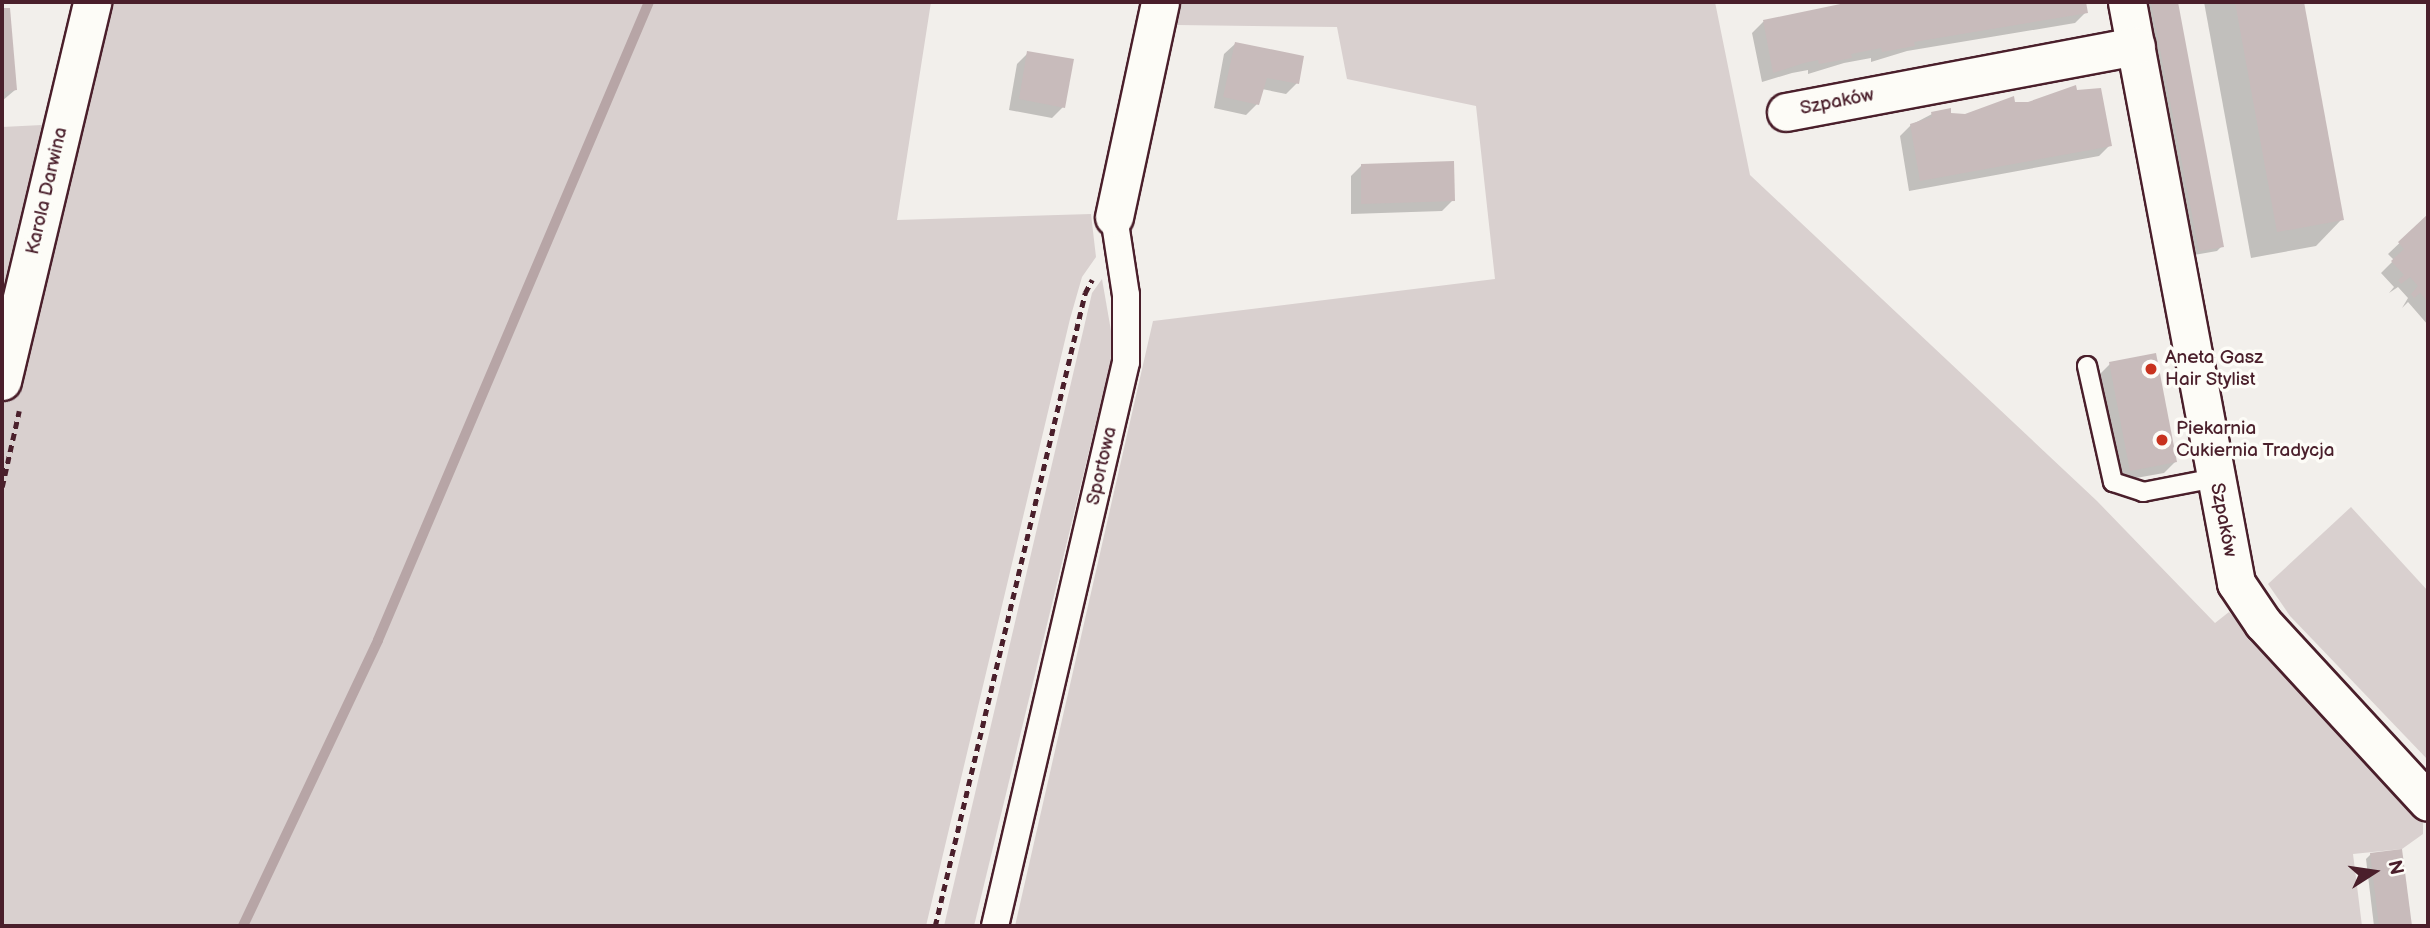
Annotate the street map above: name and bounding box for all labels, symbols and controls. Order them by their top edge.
street label: Szpaków [1798,84,1876,120]
street label: Karola Darwina [21,125,73,257]
place label: Aneta Gasz Hair Stylist [2165,347,2263,391]
marker: Aneta Gasz Hair Stylist [2143,361,2159,377]
place label: Piekarnia Cukiernia Tradycja [2176,418,2335,462]
street label: Sportowa [1082,425,1122,507]
marker: Piekarnia Cukiernia Tradycja [2154,432,2170,448]
street label: Szpaków [2205,481,2241,559]
north arrow [2339,837,2409,907]
text: N [2382,858,2408,877]

